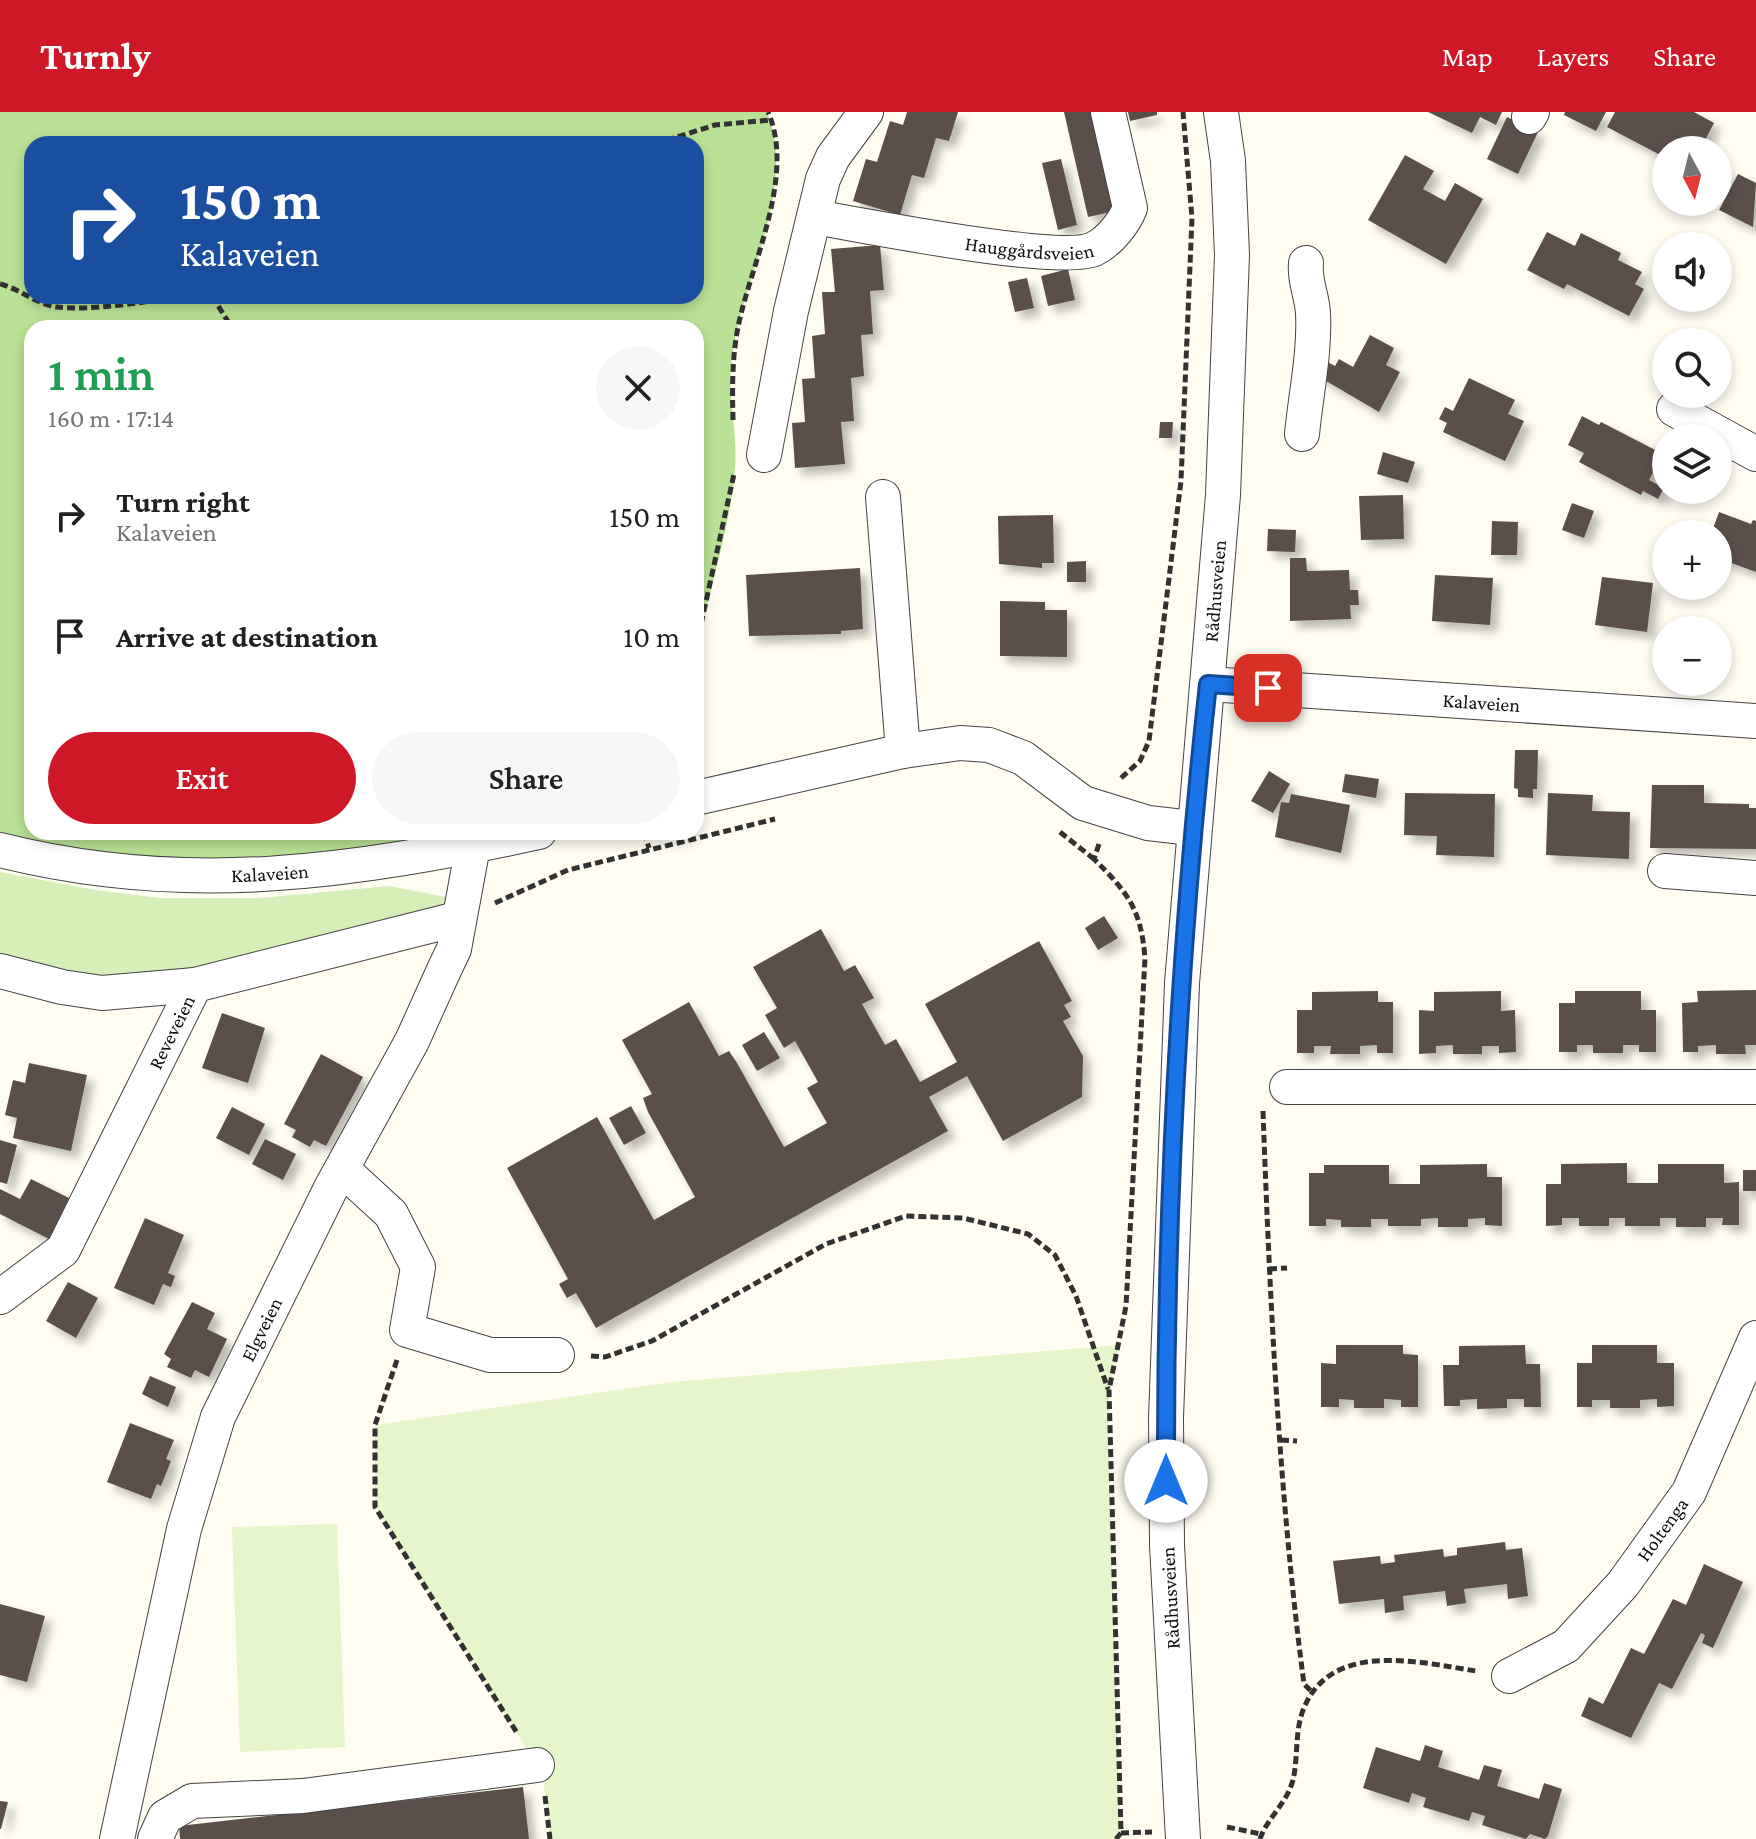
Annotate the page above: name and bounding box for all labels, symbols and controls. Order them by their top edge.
text: Turnly [40,35,151,77]
text: Map [1442,41,1493,72]
text: Layers [1537,41,1609,72]
text: Share [1653,41,1716,72]
north arrow [1652,136,1732,216]
map controls [1652,136,1732,696]
icon: right [48,168,152,272]
text: 150 m [180,169,321,231]
street label: Hauggårdsveien [964,232,1096,264]
button: sound [1652,232,1732,312]
text: Kalaveien [180,234,320,274]
button: search [1652,328,1732,408]
button: close [596,346,680,430]
text: 1 min [48,347,155,400]
text: 160 m · 17:14 [48,404,174,433]
button: layers [1652,424,1732,504]
text: Turn right [116,485,250,518]
icon: right [48,494,92,538]
text: 150 m [609,500,680,533]
text: Kalaveien [116,518,217,547]
button: + [1652,520,1732,600]
street label: Rådhusveien [1200,539,1230,643]
icon: arrive [48,614,92,658]
button: − [1652,616,1732,696]
text: Arrive at destination [116,620,378,653]
text: 10 m [623,620,680,653]
pin [1234,654,1302,722]
icon: arrive [1246,666,1290,710]
street label: Kalaveien [1442,689,1521,716]
button: Exit [48,732,356,824]
button: Share [372,732,680,824]
street label: Kalaveien [231,860,310,886]
street label: Reveveien [144,991,199,1073]
street label: Elgveien [236,1294,286,1365]
position arrow [1124,1439,1208,1523]
street label: Holtenga [1632,1493,1693,1565]
street label: Rådhusveien [1156,1546,1184,1650]

